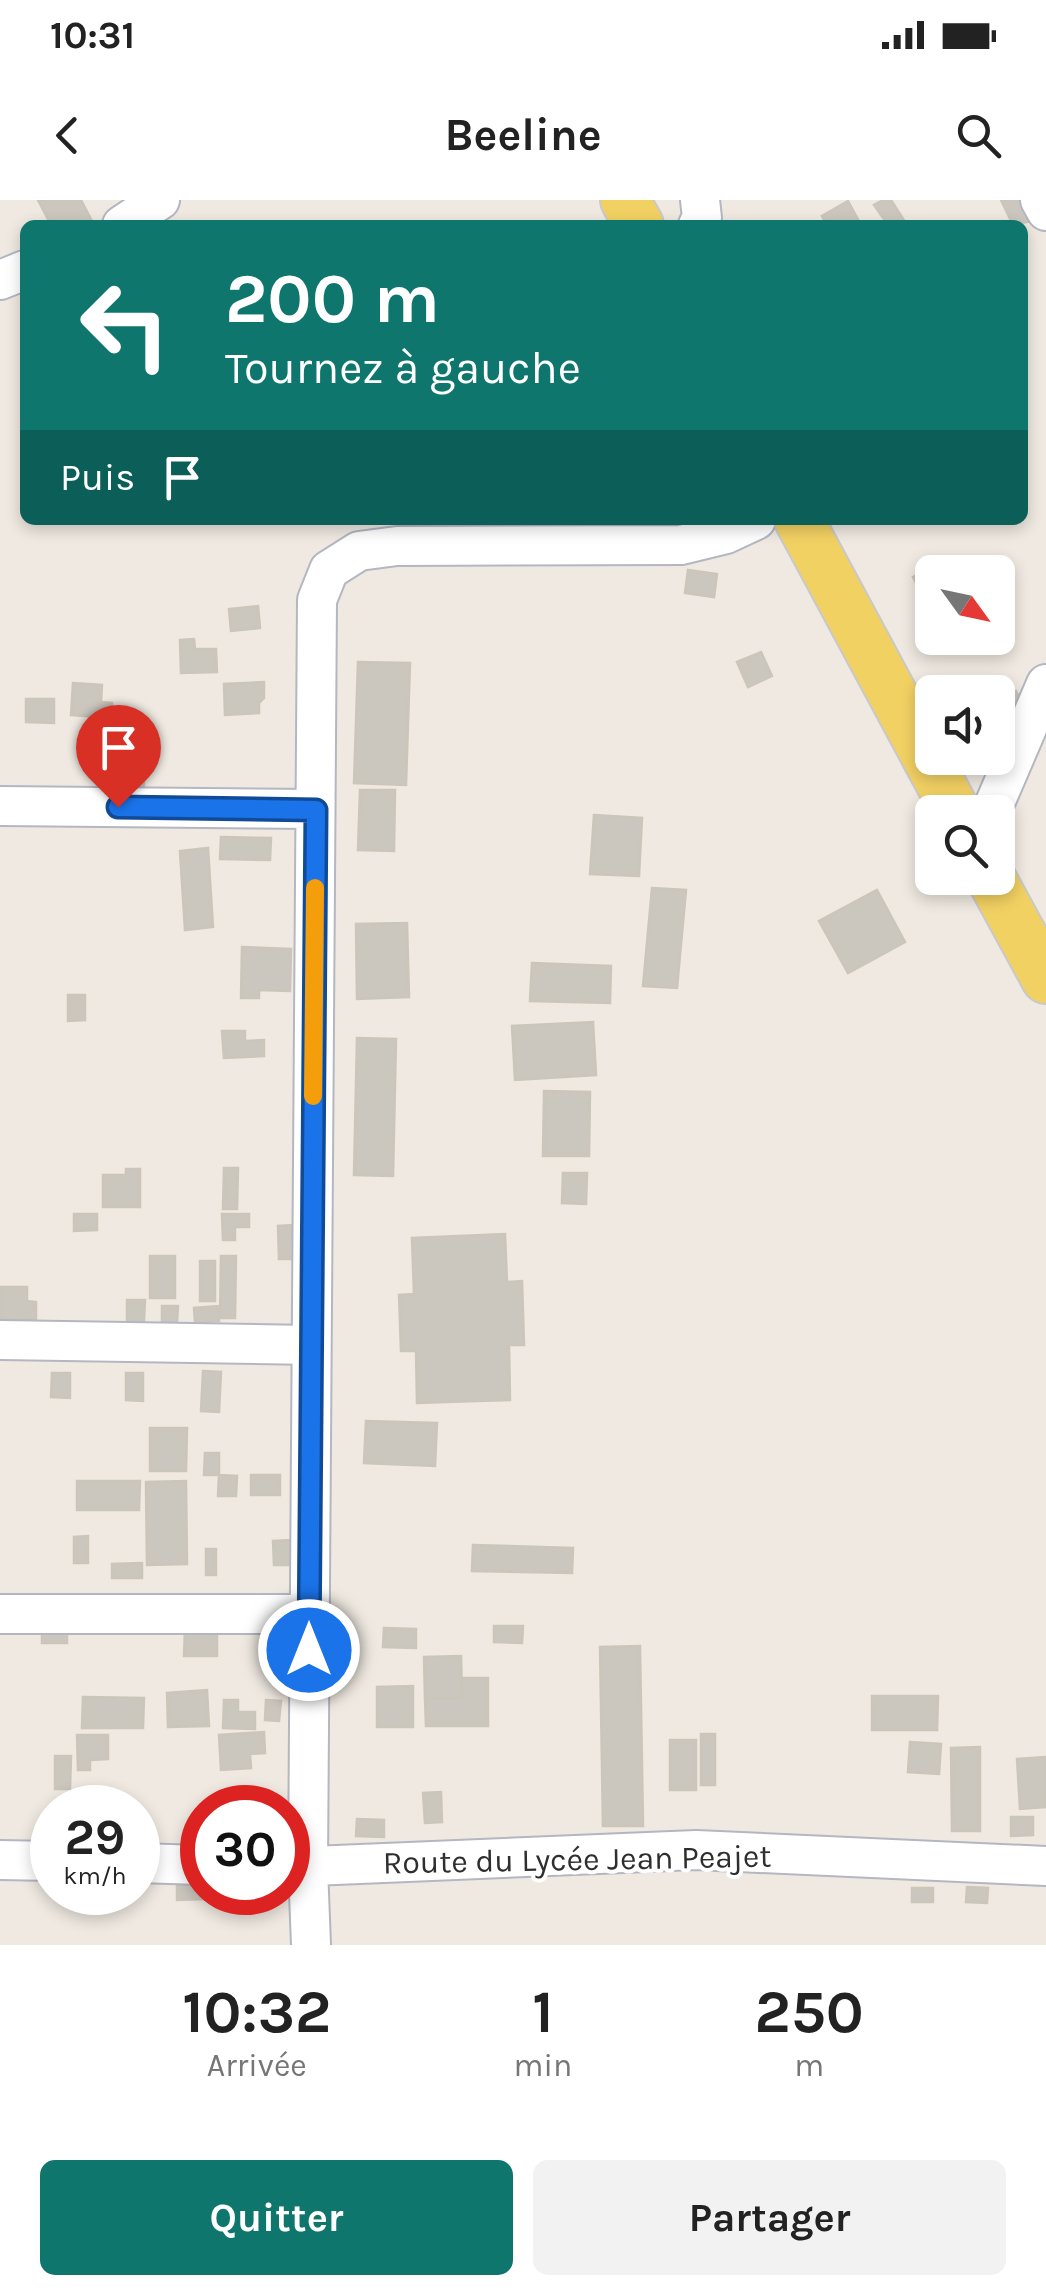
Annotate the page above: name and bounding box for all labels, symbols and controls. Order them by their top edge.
text: 10:31 [50,13,135,58]
icon: back [40,108,95,163]
icon: search [951,108,1006,163]
text: Beeline [444,109,602,161]
text: 200 m [225,258,440,340]
icon: left [60,260,190,390]
text: Tournez à gauche [225,342,581,394]
icon: arrive [155,450,210,505]
text: Puis [60,455,135,500]
north arrow [915,555,1015,655]
map controls [915,555,1015,895]
button: sound [915,675,1015,775]
pin [76,705,161,808]
icon: arrive [91,720,146,775]
button: search [915,795,1015,895]
position arrow [257,1598,361,1702]
speed limit sign: 30 [180,1785,310,1915]
text: 29 [65,1808,125,1867]
street label: Route du Lycée Jean Peajet [382,1838,772,1881]
text: km/h [63,1861,127,1890]
text: 10:32 [182,1977,331,2047]
text: 1 [532,1977,554,2047]
text: 250 [755,1977,864,2047]
text: Arrivée [207,2047,307,2084]
text: min [514,2047,572,2084]
text: m [794,2047,824,2084]
button: Quitter [40,2160,513,2275]
button: Partager [533,2160,1006,2275]

